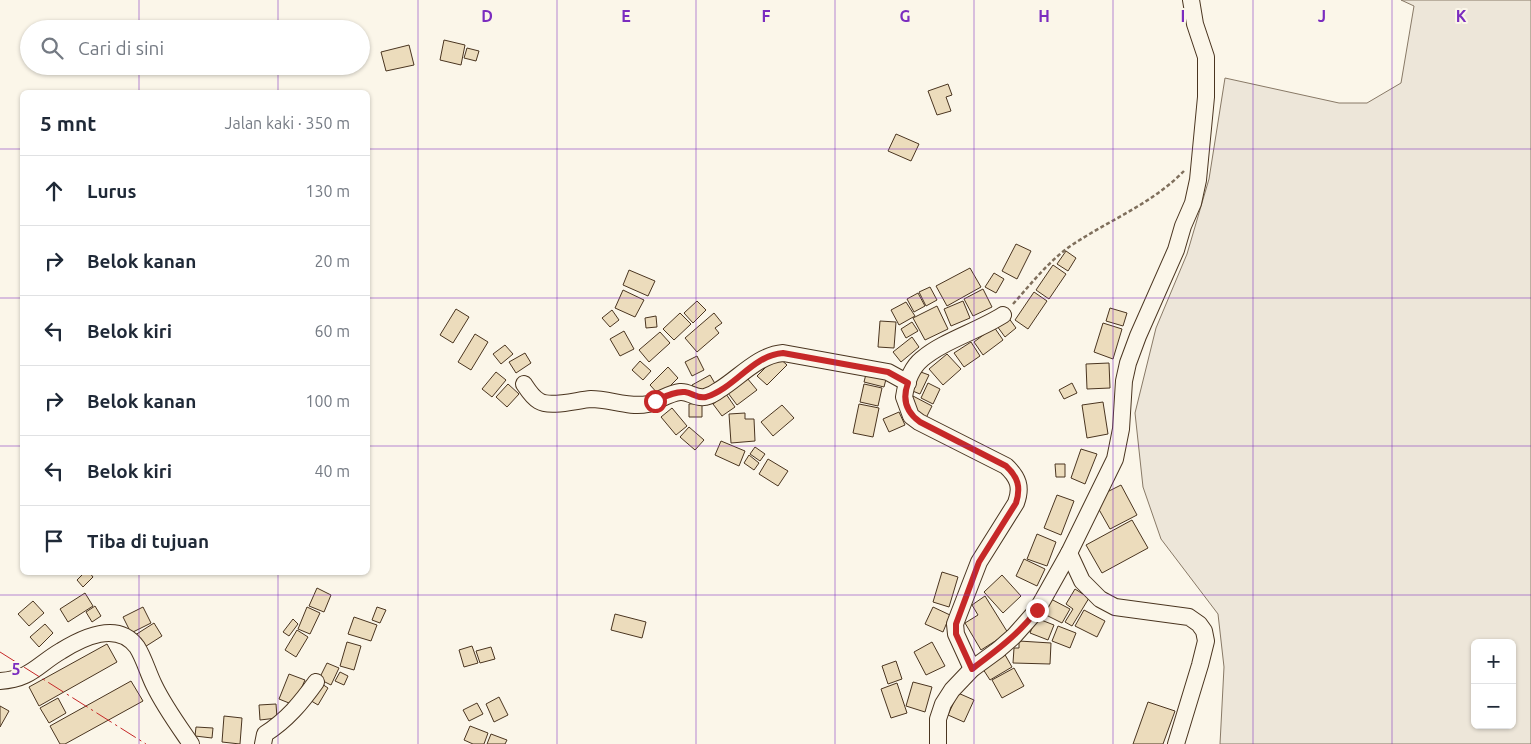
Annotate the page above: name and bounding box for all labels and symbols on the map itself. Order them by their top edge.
text: D [481,7,493,25]
text: E [621,7,631,25]
text: F [762,7,771,25]
text: G [899,7,911,25]
text: H [1038,7,1050,25]
text: I [1181,7,1185,25]
text: J [1318,7,1326,25]
text: K [1456,7,1467,25]
route start [644,390,667,413]
route end [1026,599,1049,622]
text: 5 [11,660,21,678]

